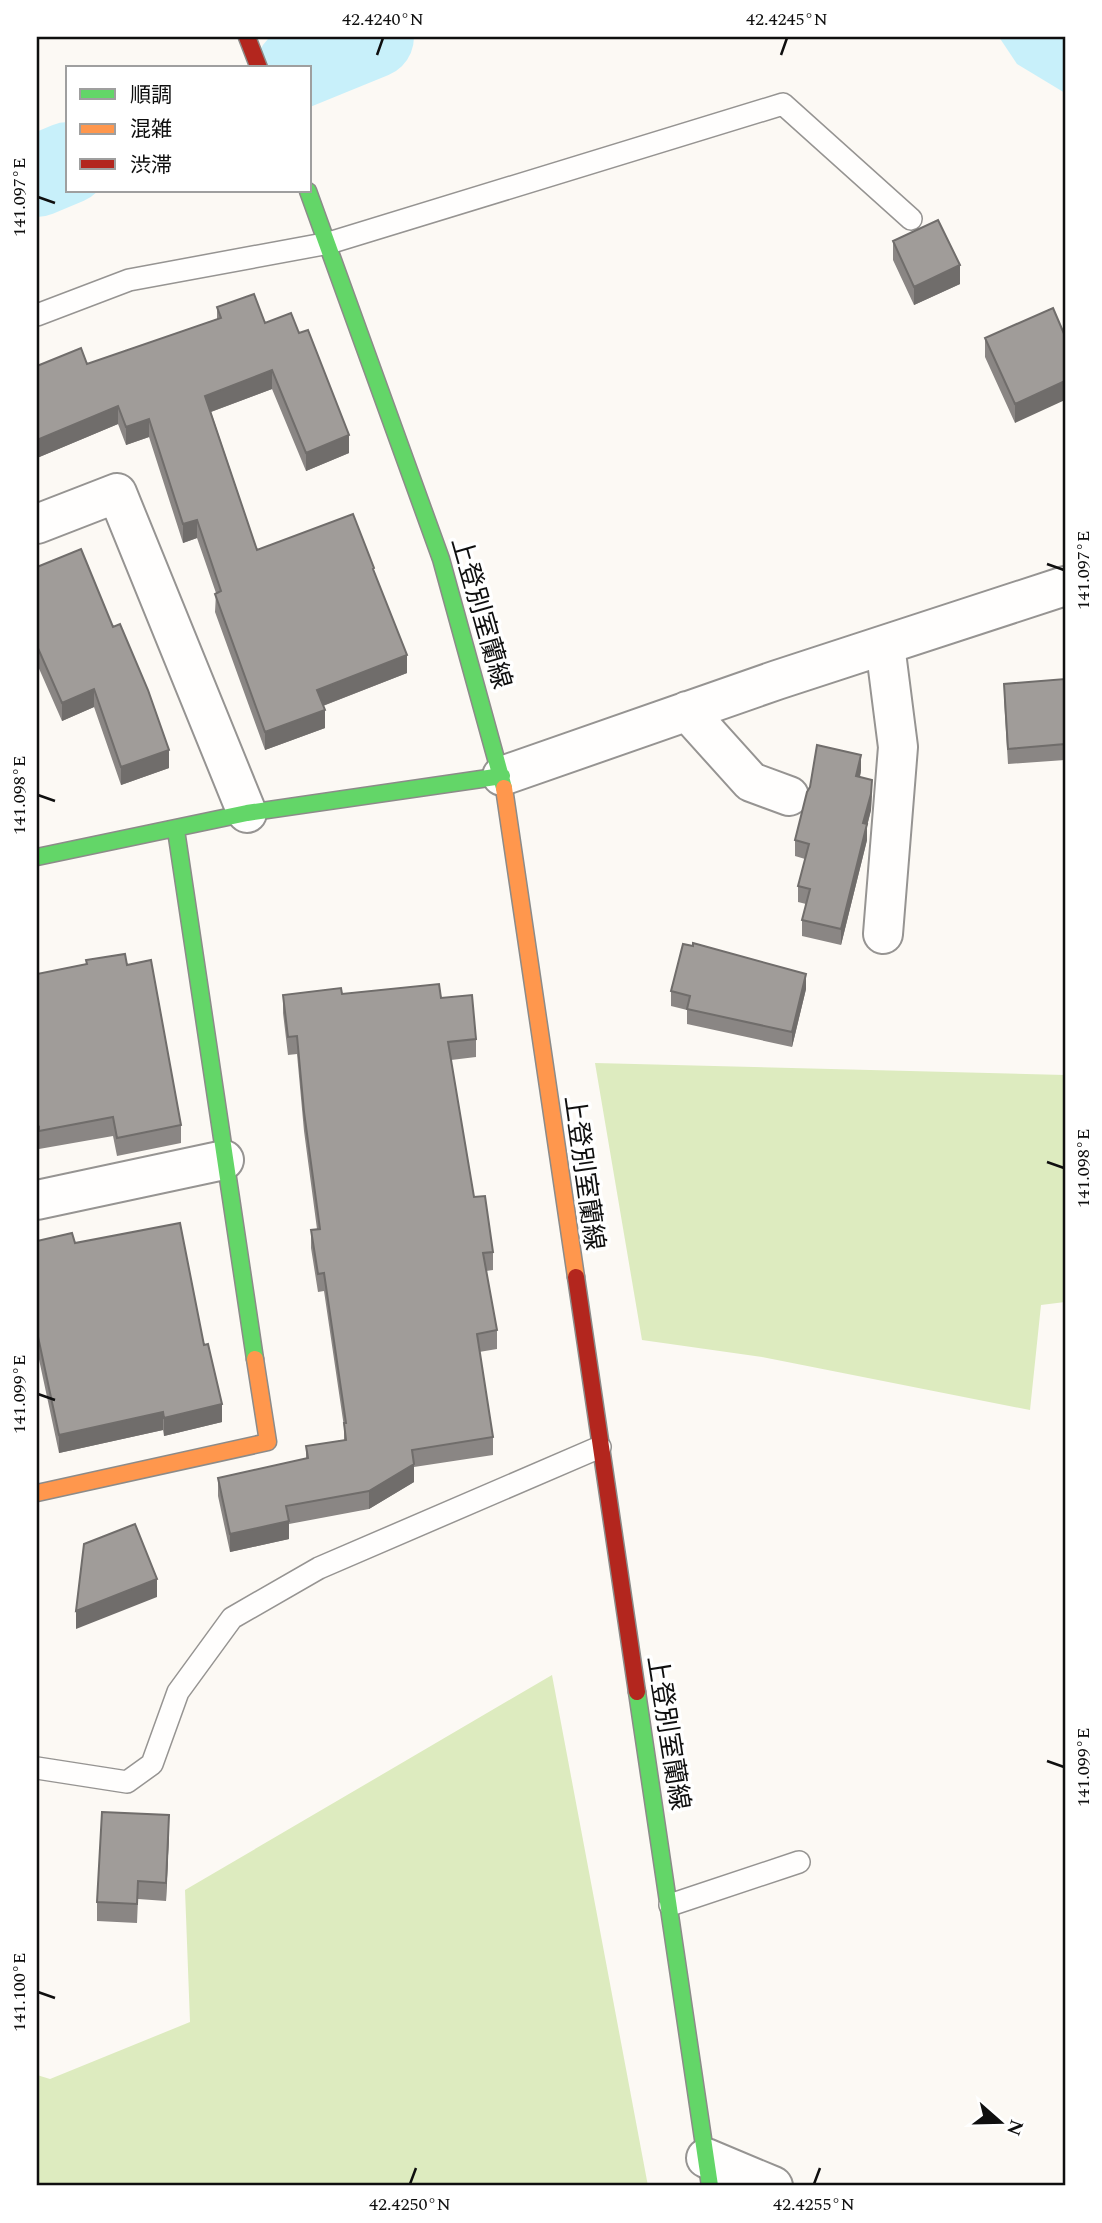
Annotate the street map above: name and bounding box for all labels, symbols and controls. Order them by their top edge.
text: 42.4240°N [342,6,424,33]
text: 42.4245°N [746,6,828,33]
legend [66,66,312,192]
text: 順調 [130,80,172,112]
text: 混雑 [130,114,172,146]
text: 渋滞 [130,150,172,182]
text: 141.097°E [6,157,33,237]
text: 141.097°E [1070,530,1097,610]
street label: 上登別室蘭線 [440,533,522,693]
text: 141.098°E [6,755,33,835]
street label: 上登別室蘭線 [553,1093,615,1253]
text: 141.098°E [1070,1128,1097,1208]
text: 141.099°E [6,1354,33,1434]
street label: 上登別室蘭線 [636,1653,700,1813]
text: 141.099°E [1070,1727,1097,1807]
text: 141.100°E [6,1952,33,2032]
north arrow [965,2086,1036,2156]
text: N [998,2115,1031,2140]
text: 42.4250°N [369,2191,451,2218]
text: 42.4255°N [773,2191,855,2218]

